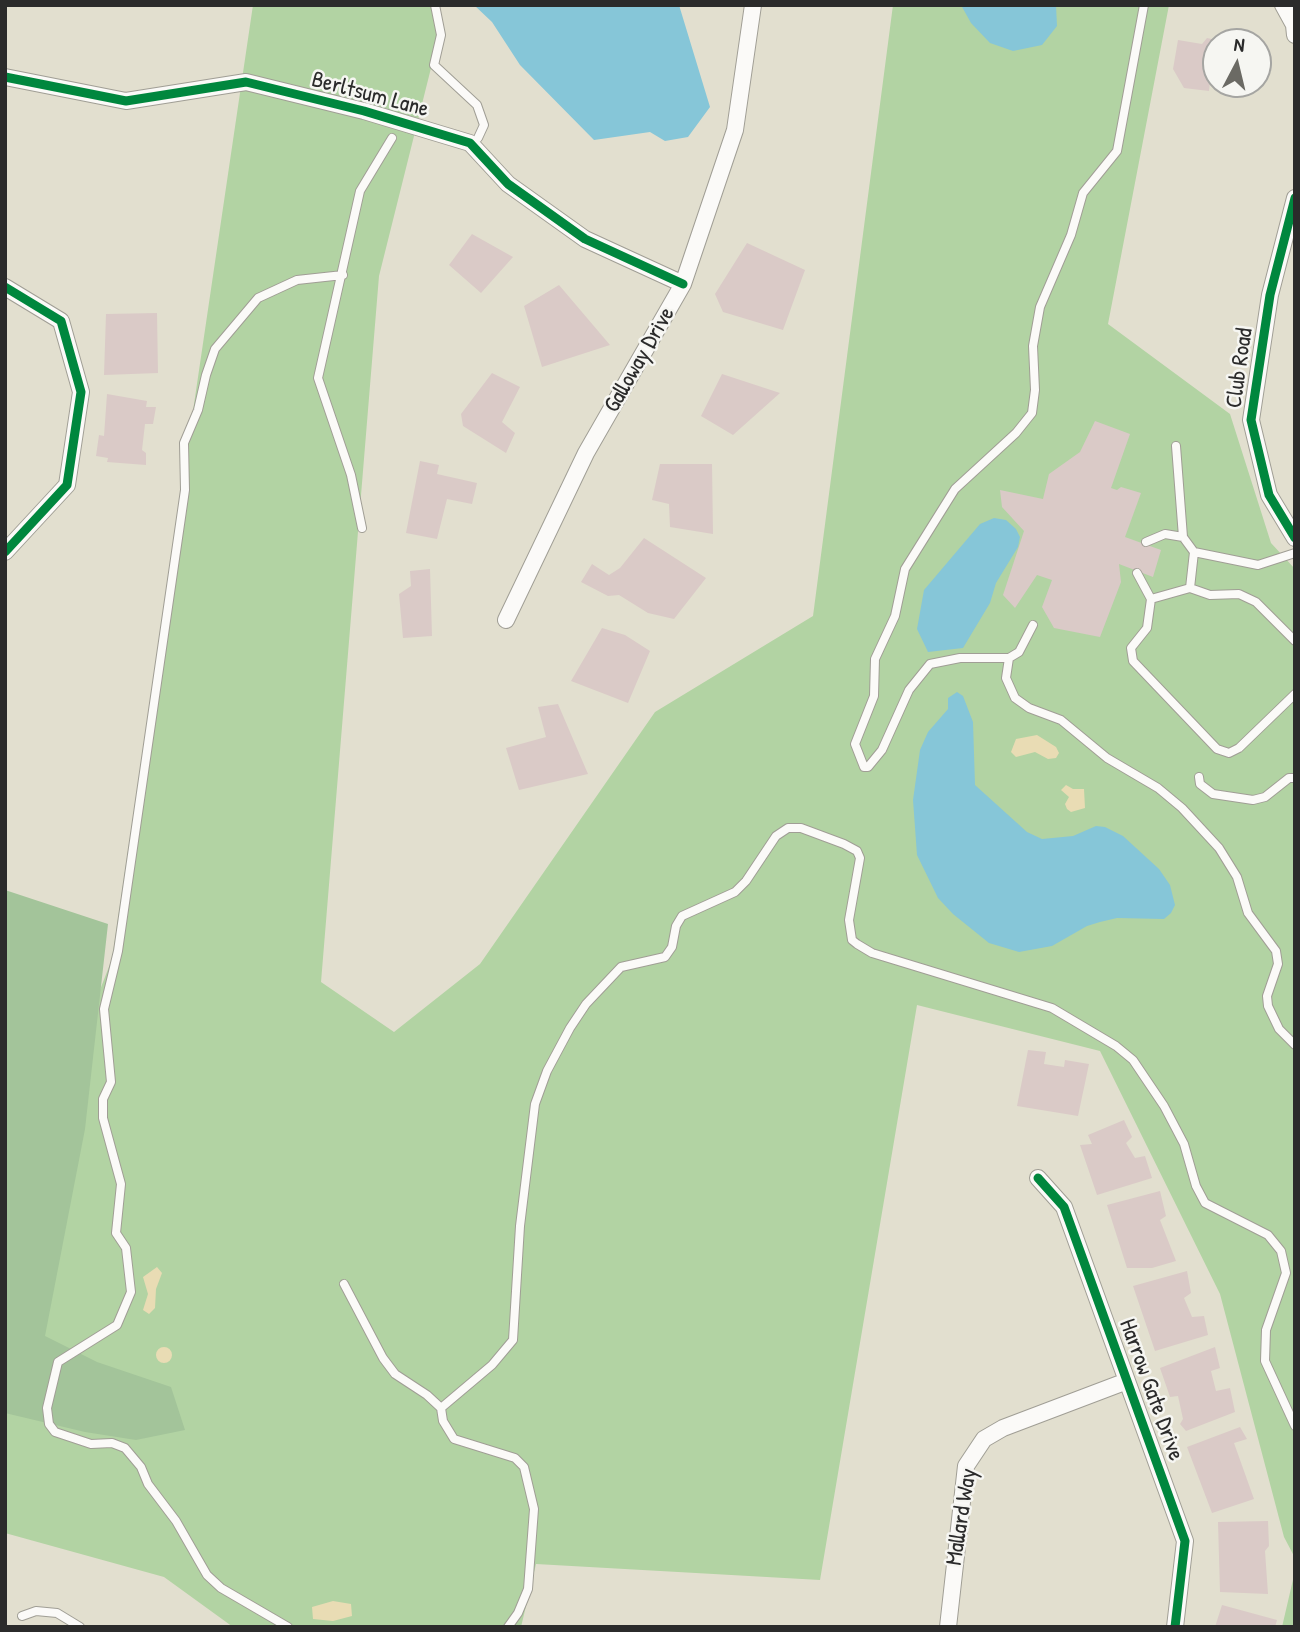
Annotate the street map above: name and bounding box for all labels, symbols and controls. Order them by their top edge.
north arrow [1202,28,1272,98]
text: N [1233,31,1246,58]
street label: Berltsum Lane [309,66,431,124]
street label: Galloway Drive [599,302,681,418]
street label: Club Road [1221,326,1259,410]
street label: Harrow Gate Drive [1113,1316,1189,1464]
street label: Mallard Way [941,1467,983,1567]

